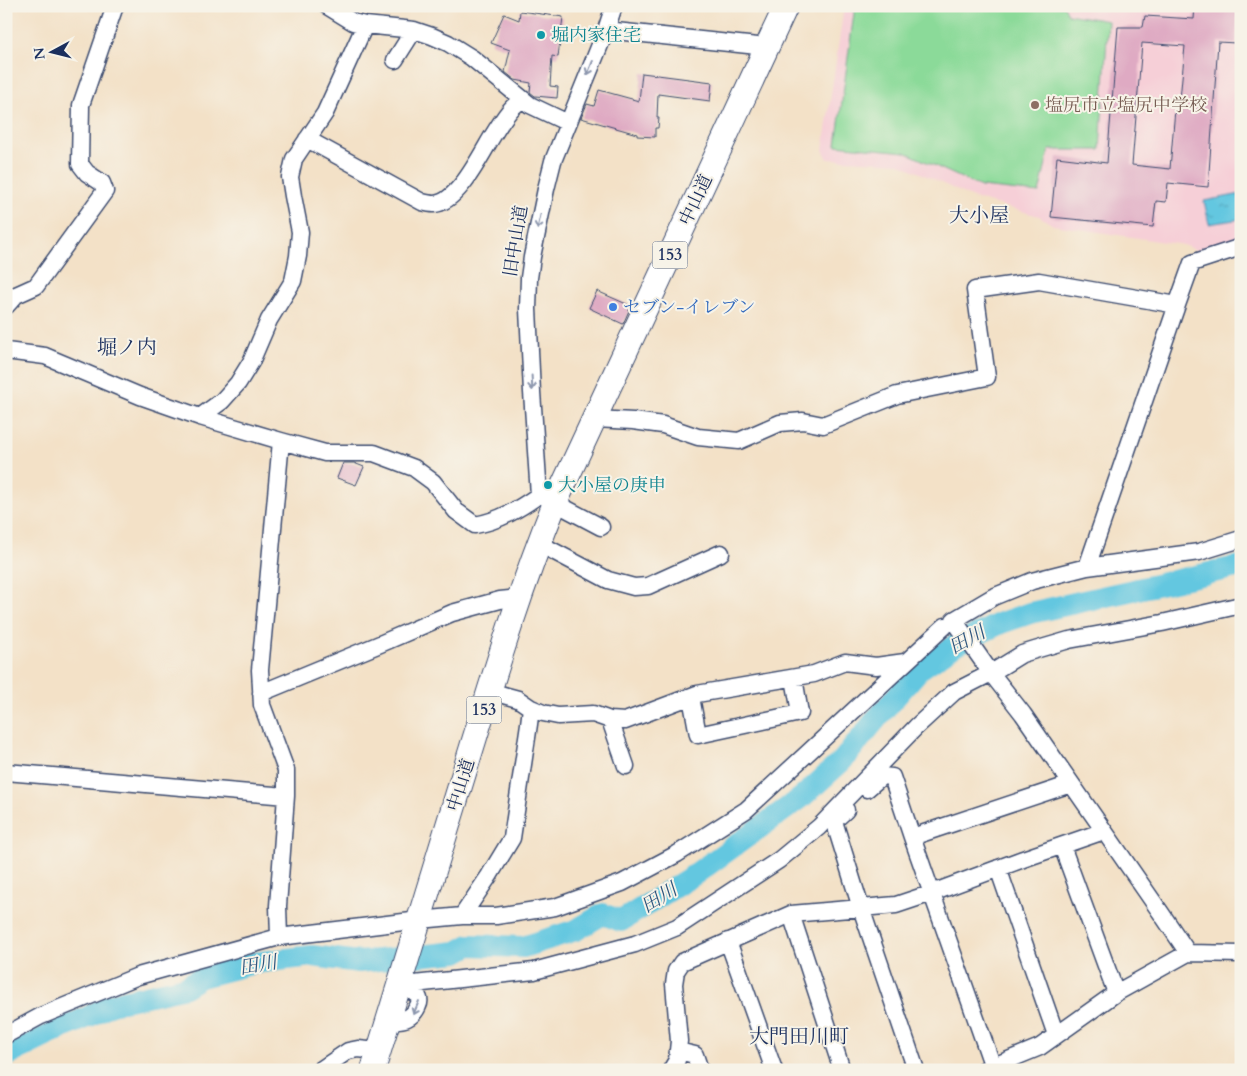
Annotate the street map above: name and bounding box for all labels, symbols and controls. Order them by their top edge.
place label: 堀内家住宅 [551,23,641,48]
north arrow [28,28,78,78]
marker: 堀内家住宅 [535,29,547,41]
text: N [29,46,50,61]
one-way arrow [585,60,594,75]
place label: 塩尻市立塩尻中学校 [1045,93,1207,118]
marker: 塩尻市立塩尻中学校 [1029,99,1041,111]
street label: 中山道 [673,170,719,230]
district label: 大小屋 [949,202,1009,229]
street label: 旧中山道 [498,203,534,279]
one-way arrow [534,213,543,229]
road number: 153 [652,242,688,268]
place label: セブン-イレブン [623,295,756,320]
marker: セブン-イレブン [607,301,619,313]
district label: 堀ノ内 [97,334,157,361]
one-way arrow [527,375,536,391]
place label: 大小屋の庚申 [558,473,666,498]
marker: 大小屋の庚申 [542,479,554,491]
water label: 田川 [944,618,992,661]
road number: 153 [466,696,502,724]
street label: 中山道 [441,756,481,814]
water label: 田川 [636,876,684,919]
water label: 田川 [237,949,281,981]
one-way arrow [410,1000,420,1015]
district label: 大門田川町 [749,1023,849,1050]

